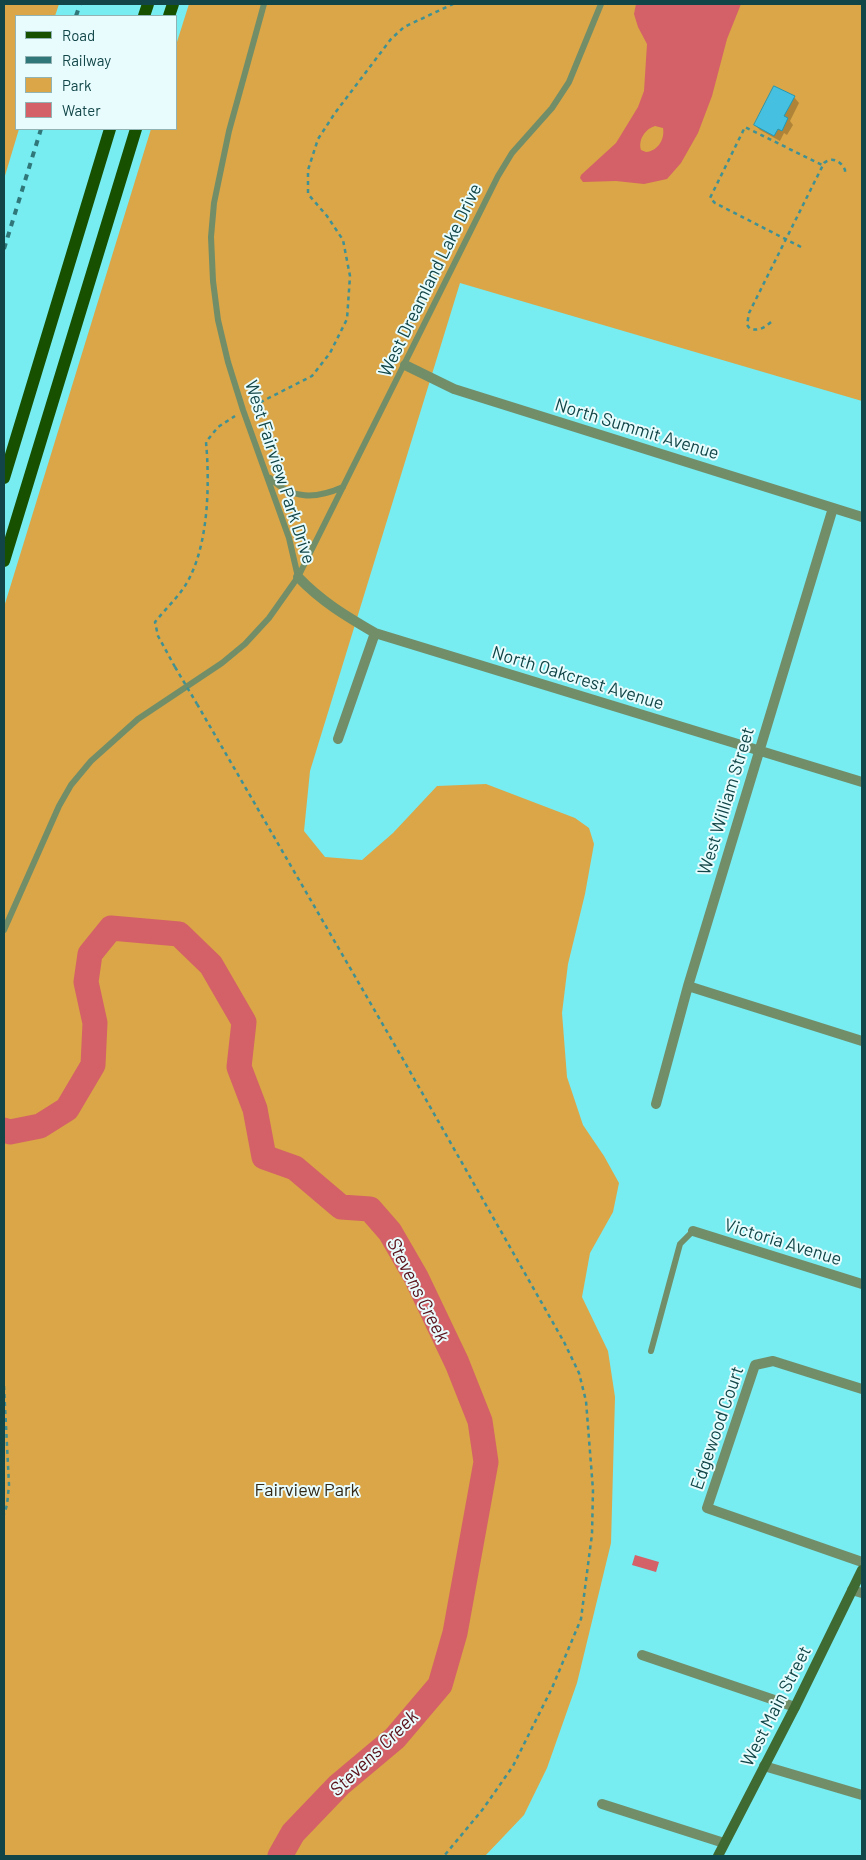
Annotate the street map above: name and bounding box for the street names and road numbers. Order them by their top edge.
street label: West Dreamland Lake Drive [374,180,486,380]
street label: West Fairview Park Drive [240,377,320,567]
street label: North Summit Avenue [552,394,722,464]
street label: North Oakcrest Avenue [489,642,667,714]
street label: West William Street [693,725,759,877]
street label: Victoria Avenue [722,1214,844,1270]
street label: Edgewood Court [686,1363,748,1493]
street label: West Main Street [736,1642,816,1770]

